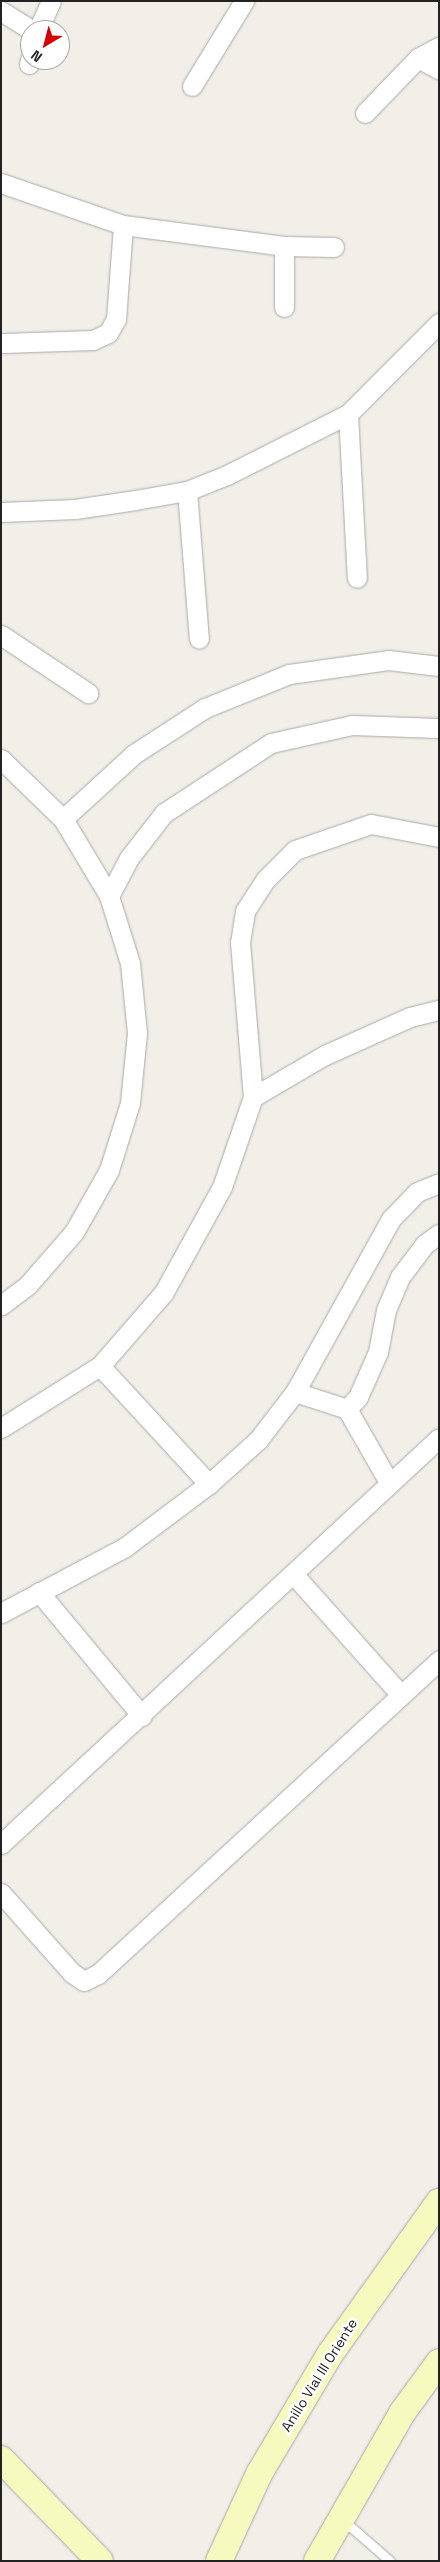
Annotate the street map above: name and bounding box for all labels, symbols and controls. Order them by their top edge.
north arrow [20,20,70,70]
text: N [27,46,46,66]
street label: Anillo Vial III Oriente [277,2315,361,2435]

